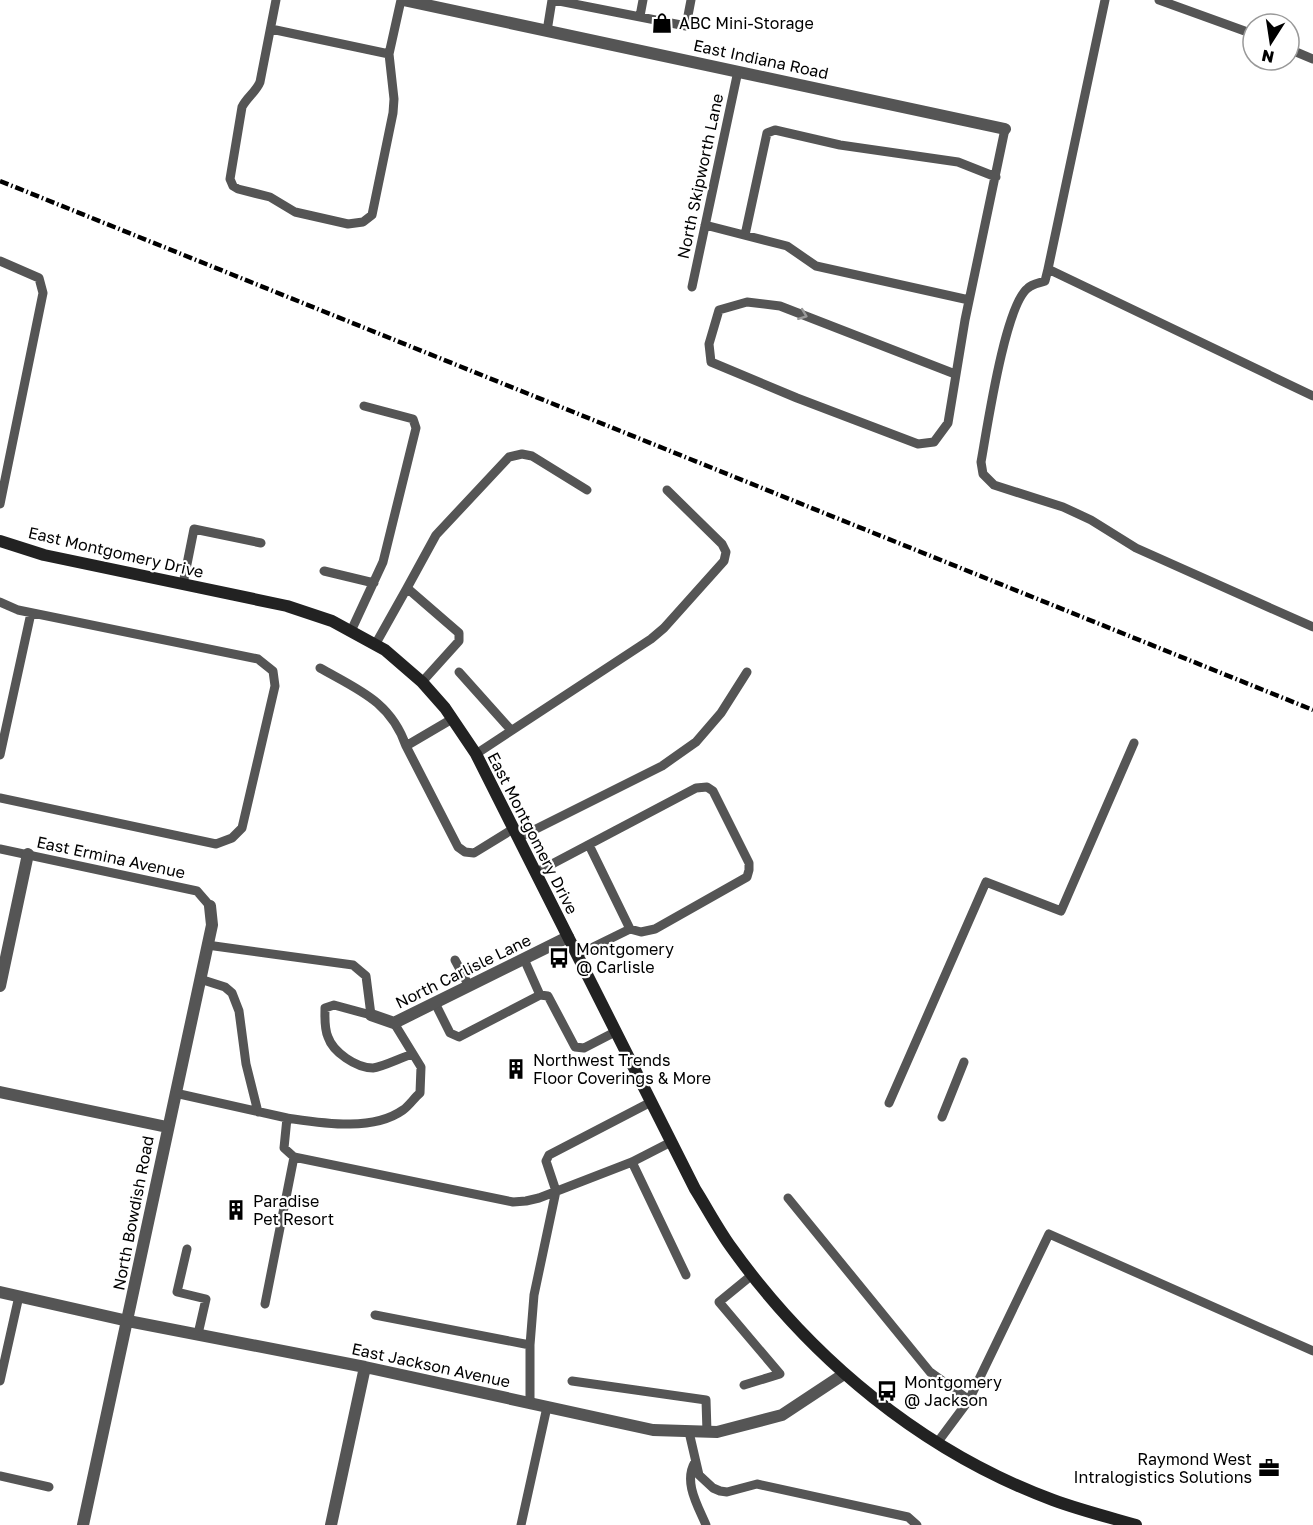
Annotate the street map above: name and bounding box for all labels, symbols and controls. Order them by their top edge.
shop icon: ABC Mini-Storage [650,11,674,35]
north arrow [1241,12,1301,72]
place label: ABC Mini-Storage [679,13,814,33]
street label: East Indiana Road [692,35,830,83]
text: N [1260,46,1276,68]
street label: North Skipworth Lane [673,92,727,260]
one-way arrow [797,308,808,321]
street label: East Montgomery Drive [26,522,206,582]
street label: East Montgomery Drive [483,749,583,917]
street label: East Ermina Avenue [35,831,187,883]
street label: North Carlisle Lane [392,930,534,1012]
place label: Montgomery @ Carlisle [576,939,674,977]
bus stop icon: Montgomery @ Carlisle [547,946,571,970]
place label: Northwest Trends Floor Coverings & More [533,1050,711,1088]
building icon: Northwest Trends Floor Coverings & More [504,1057,528,1081]
street label: North Bowdish Road [108,1134,158,1292]
place label: Paradise Pet Resort [253,1191,334,1229]
building icon: Paradise Pet Resort [224,1198,248,1222]
street label: East Jackson Avenue [350,1338,512,1392]
place label: Montgomery @ Jackson [904,1372,1002,1410]
bus stop icon: Montgomery @ Jackson [875,1379,899,1403]
place label: Raymond West Intralogistics Solutions [1073,1449,1252,1487]
office icon: Raymond West Intralogistics Solutions [1257,1456,1281,1480]

